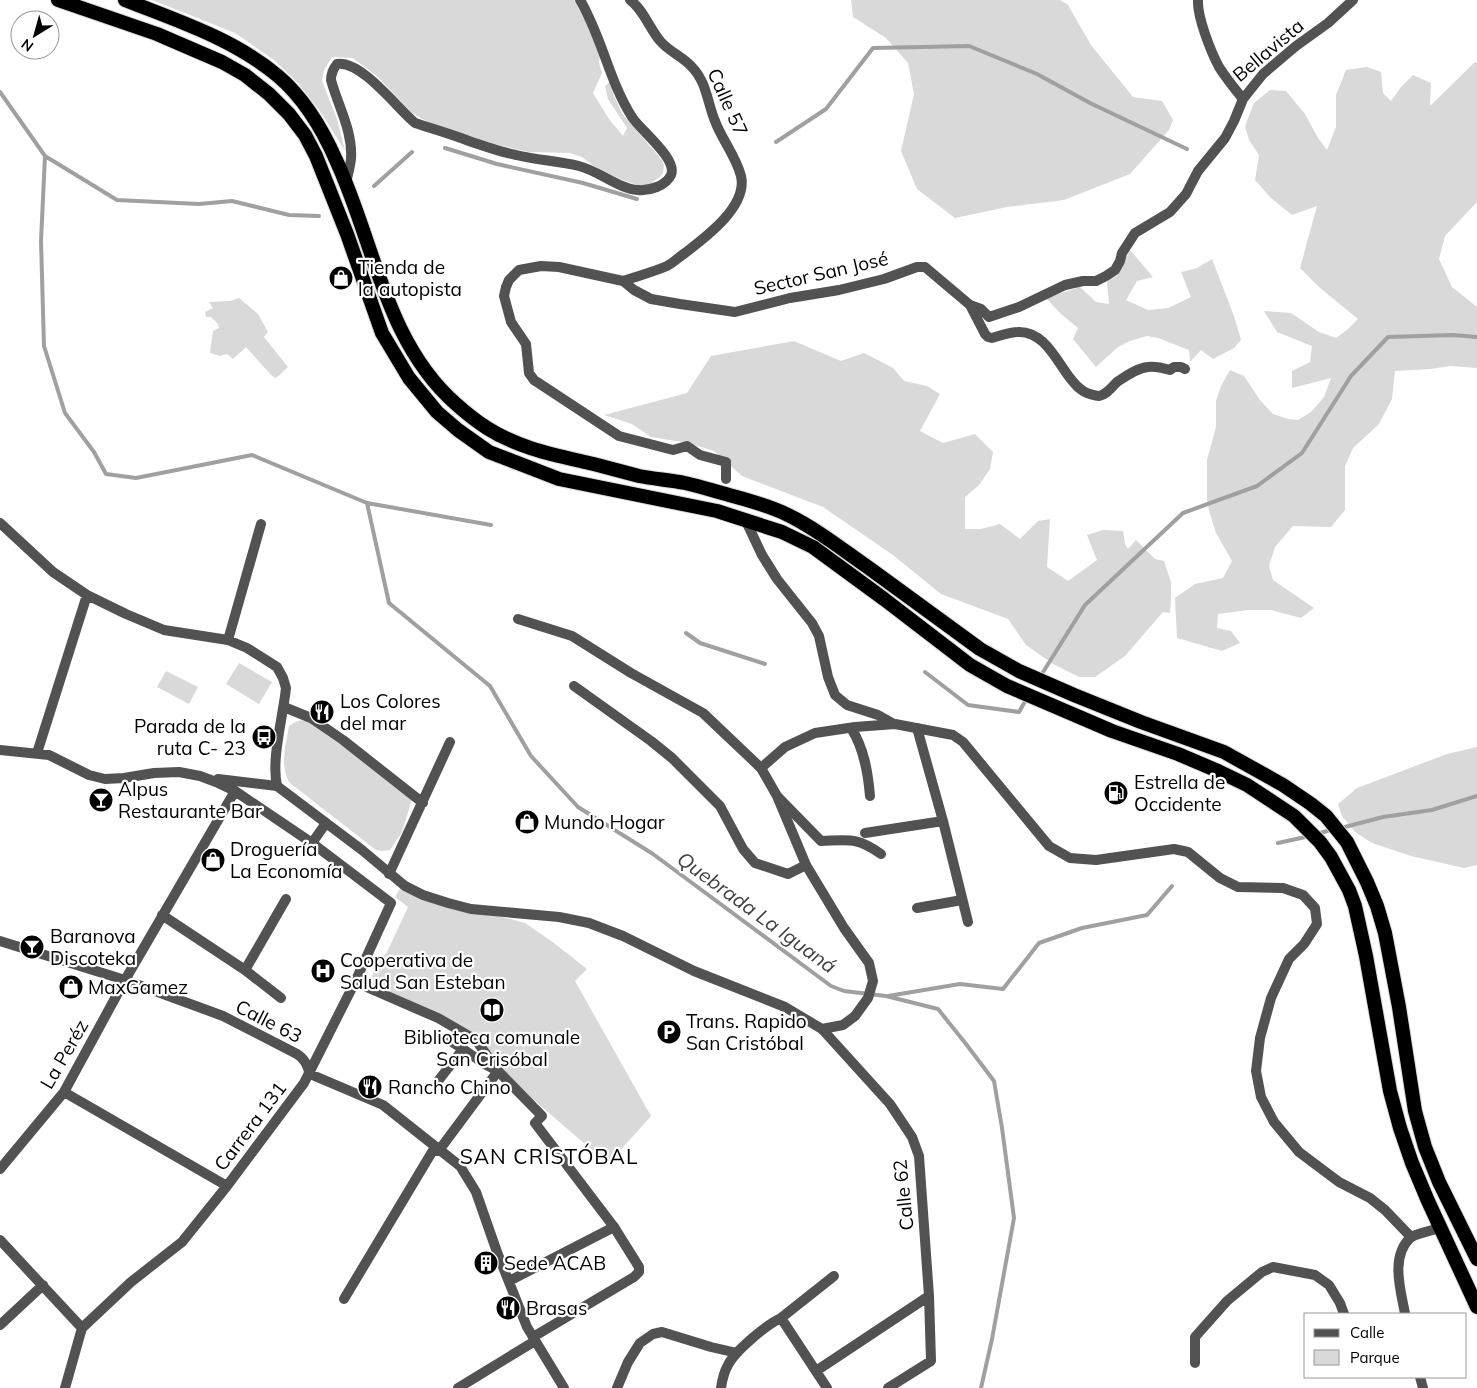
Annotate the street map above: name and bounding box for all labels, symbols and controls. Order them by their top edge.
north arrow [10,10,60,60]
street label: Bellavista [1227,13,1309,87]
text: N [18,35,37,56]
street label: Calle 57 [703,65,753,139]
street label: Sector San José [752,246,890,300]
place label: Tienda de la autopista [358,255,462,301]
shop icon: Tienda de la autopista [328,265,354,291]
place label: Los Colores del mar [340,689,441,735]
restaurant icon: Los Colores del mar [309,699,335,725]
place label: Parada de la ruta C- 23 [134,714,246,760]
bus stop icon: Parada de la ruta C- 23 [251,724,277,750]
place label: Estrella de Occidente [1134,770,1225,816]
place label: Alpus Restaurante Bar [118,777,262,823]
fuel station icon: Estrella de Occidente [1103,780,1129,806]
bar icon: Alpus Restaurante Bar [88,787,114,813]
shop icon: Mundo Hogar [514,809,540,835]
place label: Mundo Hogar [544,810,665,834]
place label: Droguería La Economía [230,837,342,883]
water label: Quebrada La Iguaná [672,846,842,978]
shop icon: Droguería La Economía [200,847,226,873]
place label: Baranova Discoteka [50,924,136,970]
bar icon: Baranova Discoteka [19,934,45,960]
place label: Cooperativa de Salud San Esteban [340,948,506,994]
hospital icon: Cooperativa de Salud San Esteban [310,958,336,984]
shop icon: MaxGamez [58,974,84,1000]
place label: MaxGamez [88,975,188,999]
street label: Calle 63 [232,994,306,1048]
library icon: Biblioteca comunale San Crisóbal [479,997,505,1023]
place label: Trans. Rapido San Cristóbal [686,1009,807,1055]
street label: La Peréz [35,1015,93,1093]
parking icon: Trans. Rapido San Cristóbal [656,1019,682,1045]
place label: Biblioteca comunale San Crisóbal [404,1025,580,1071]
restaurant icon: Rancho Chino [357,1074,383,1100]
place label: Rancho Chino [388,1075,511,1099]
street label: Carrera 131 [209,1077,291,1175]
district label: SAN CRISTÓBAL [460,1143,638,1169]
street label: Calle 62 [887,1158,919,1232]
building icon: Sede ACAB [473,1250,499,1276]
place label: Sede ACAB [504,1251,606,1275]
restaurant icon: Brasas [495,1295,521,1321]
place label: Brasas [526,1296,587,1320]
legend [1304,1313,1467,1378]
text: Calle [1350,1323,1384,1342]
text: Parque [1350,1348,1400,1367]

